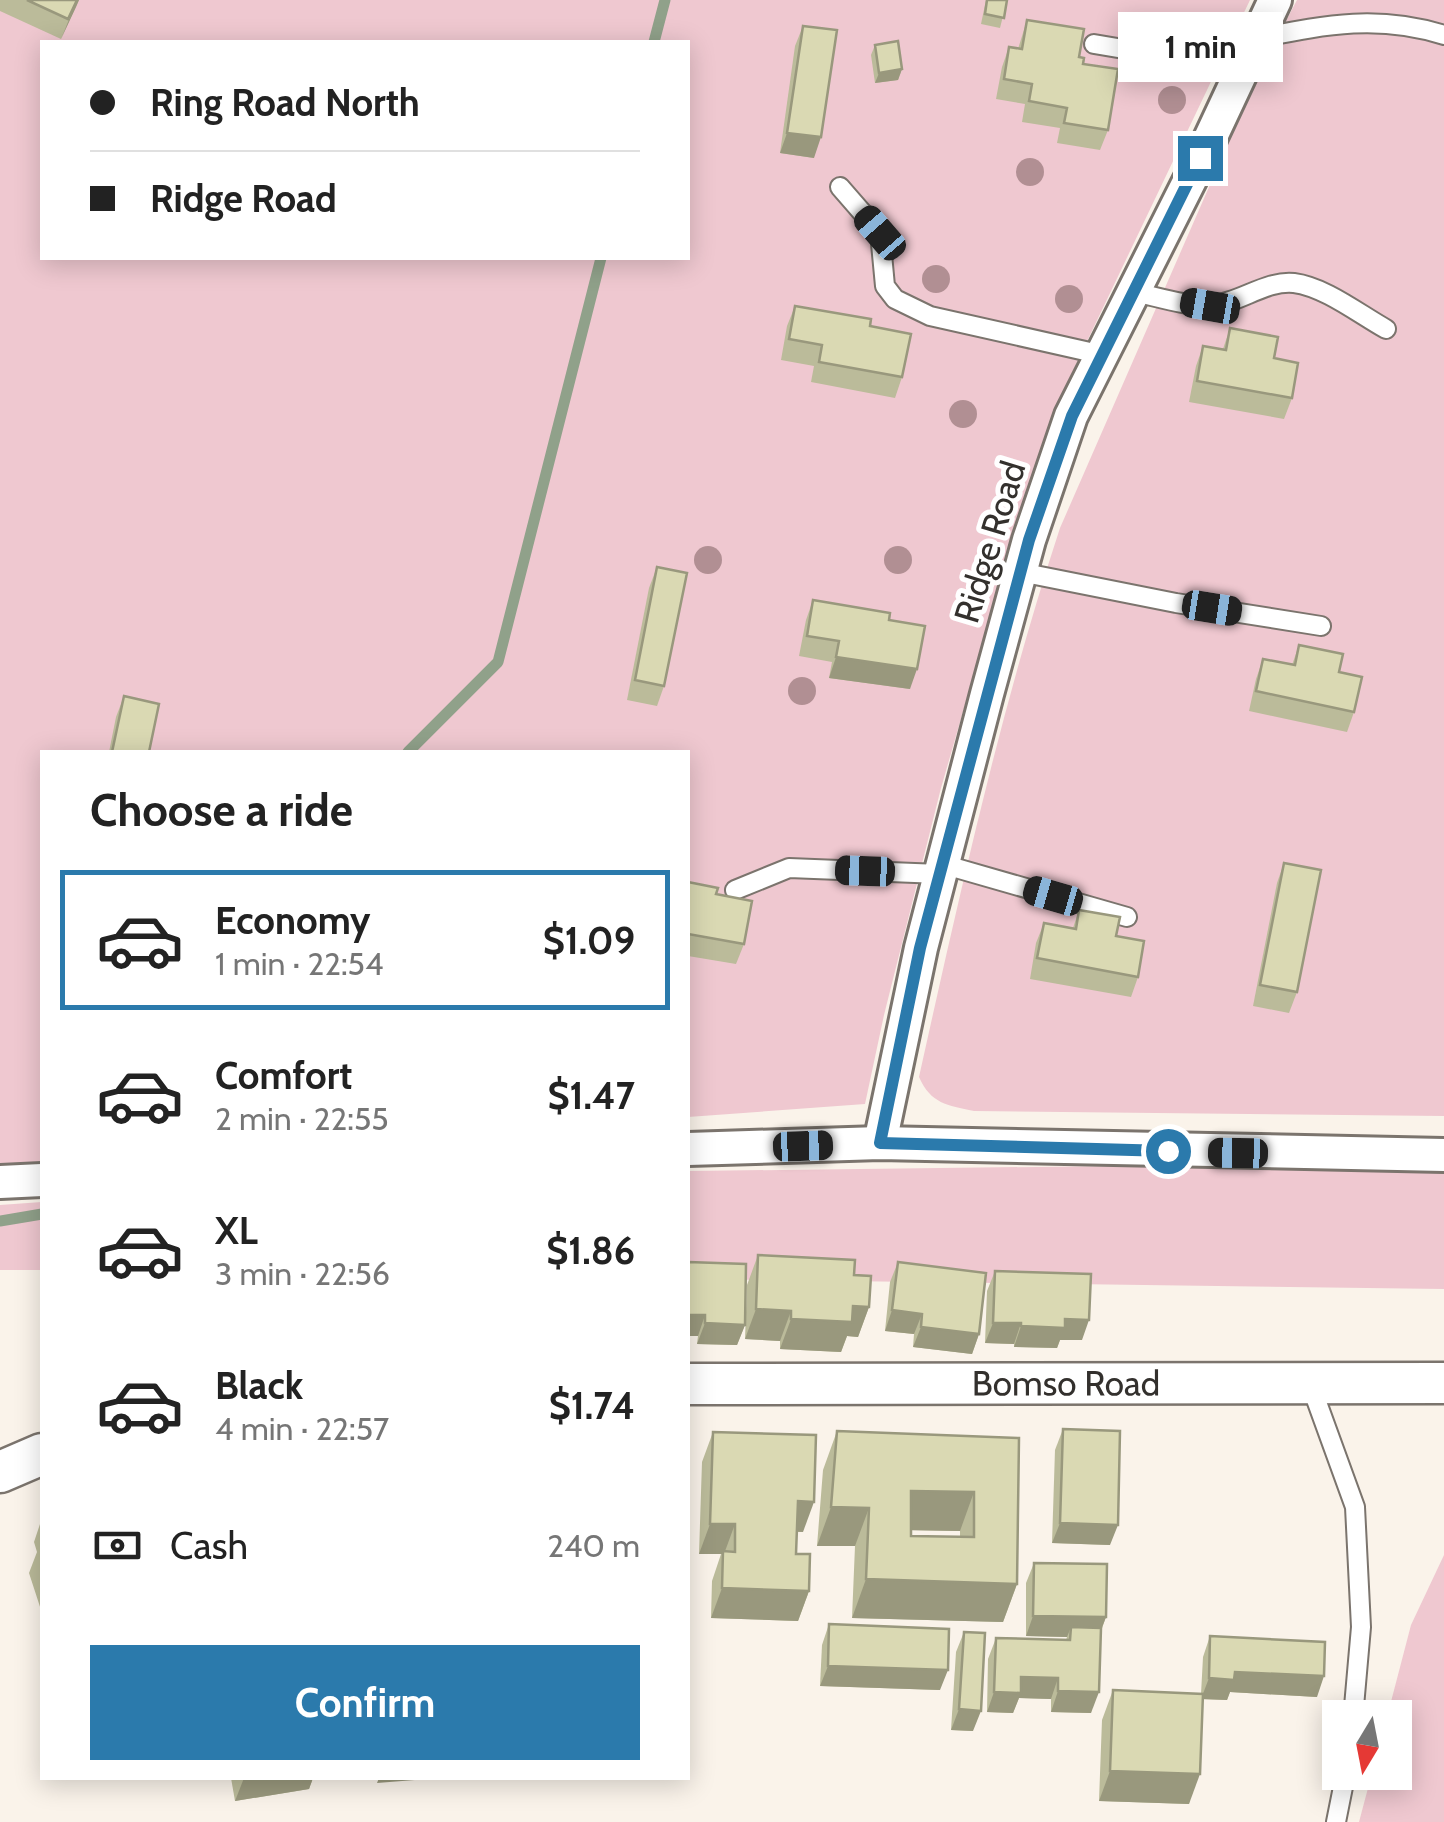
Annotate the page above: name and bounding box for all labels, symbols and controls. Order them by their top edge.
callout: 1 min [1118,13,1282,83]
text: 1 min [1164,27,1237,66]
text: Ring Road North [150,79,420,126]
route end [1178,136,1223,181]
text: Ridge Road [150,175,337,222]
car [849,201,911,265]
car [1178,286,1242,326]
street label: Ridge Road [945,456,1034,628]
car [1180,588,1244,628]
text: Choose a ride [90,783,353,837]
car [834,855,896,887]
car [1020,873,1086,919]
icon: car [95,895,185,985]
text: Economy [215,897,370,944]
text: $1.09 [543,917,635,964]
text: 1 min · 22:54 [215,944,383,983]
icon: car [95,1050,185,1140]
text: Comfort [215,1052,352,1099]
text: $1.47 [548,1072,635,1119]
text: 2 min · 22:55 [215,1099,389,1138]
route start [1146,1129,1191,1174]
car [772,1130,834,1162]
car [1208,1137,1268,1169]
icon: car [95,1205,185,1295]
text: XL [215,1207,258,1254]
text: $1.86 [546,1227,635,1274]
text: 3 min · 22:56 [215,1254,390,1293]
icon: car [95,1360,185,1450]
street label: Bomso Road [972,1361,1160,1405]
text: Black [215,1362,303,1409]
text: $1.74 [549,1382,635,1429]
text: 4 min · 22:57 [215,1409,389,1448]
icon: cash [90,1518,145,1573]
text: Cash [170,1522,248,1569]
text: 240 m [547,1526,640,1565]
button: Confirm [90,1645,640,1760]
north arrow [1322,1700,1412,1790]
map controls [1322,1700,1412,1790]

